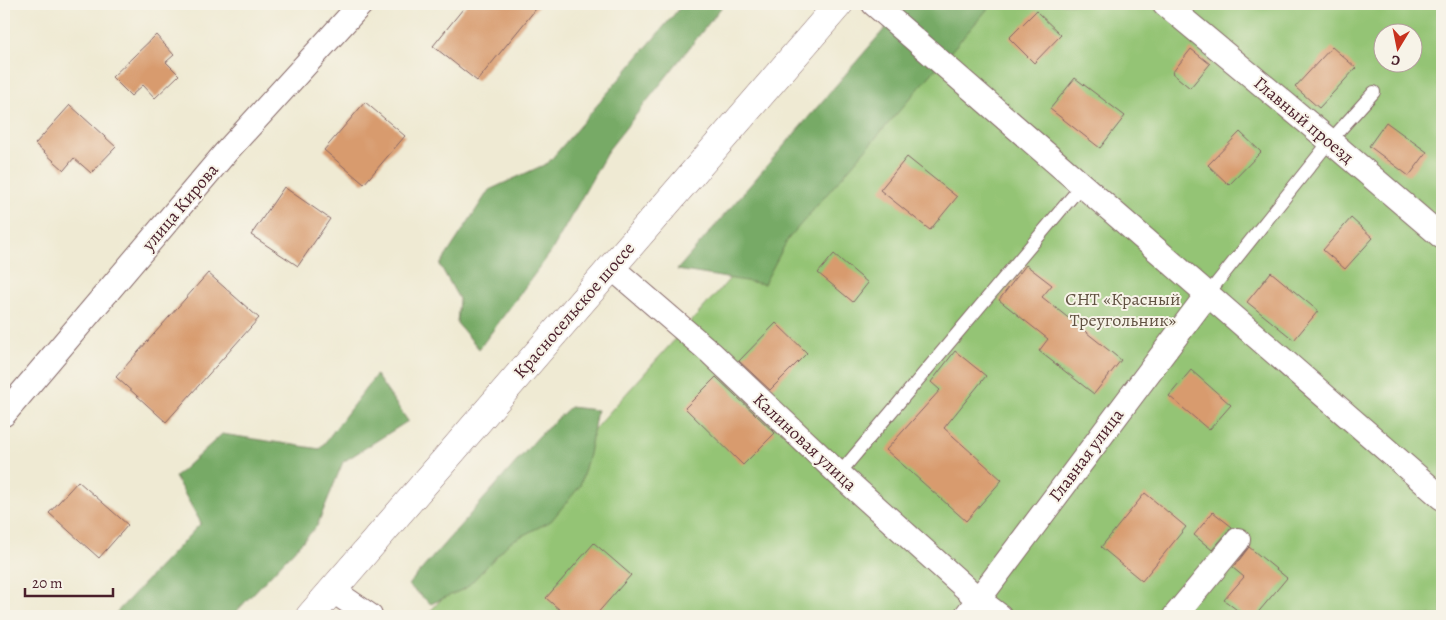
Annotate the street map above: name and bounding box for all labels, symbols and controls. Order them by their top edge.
north arrow [1374,22,1424,72]
text: С [1390,50,1402,70]
street label: Главный проезд [1249,71,1359,169]
street label: улица Кирова [136,158,224,256]
street label: Красносельское шоссе [508,237,640,383]
park label: СНТ «Красный Треугольник» [1065,287,1181,332]
street label: Калиновая улица [748,388,863,497]
street label: Главная улица [1043,403,1129,506]
scale bar [25,565,112,597]
text: 20 m [32,573,63,593]

